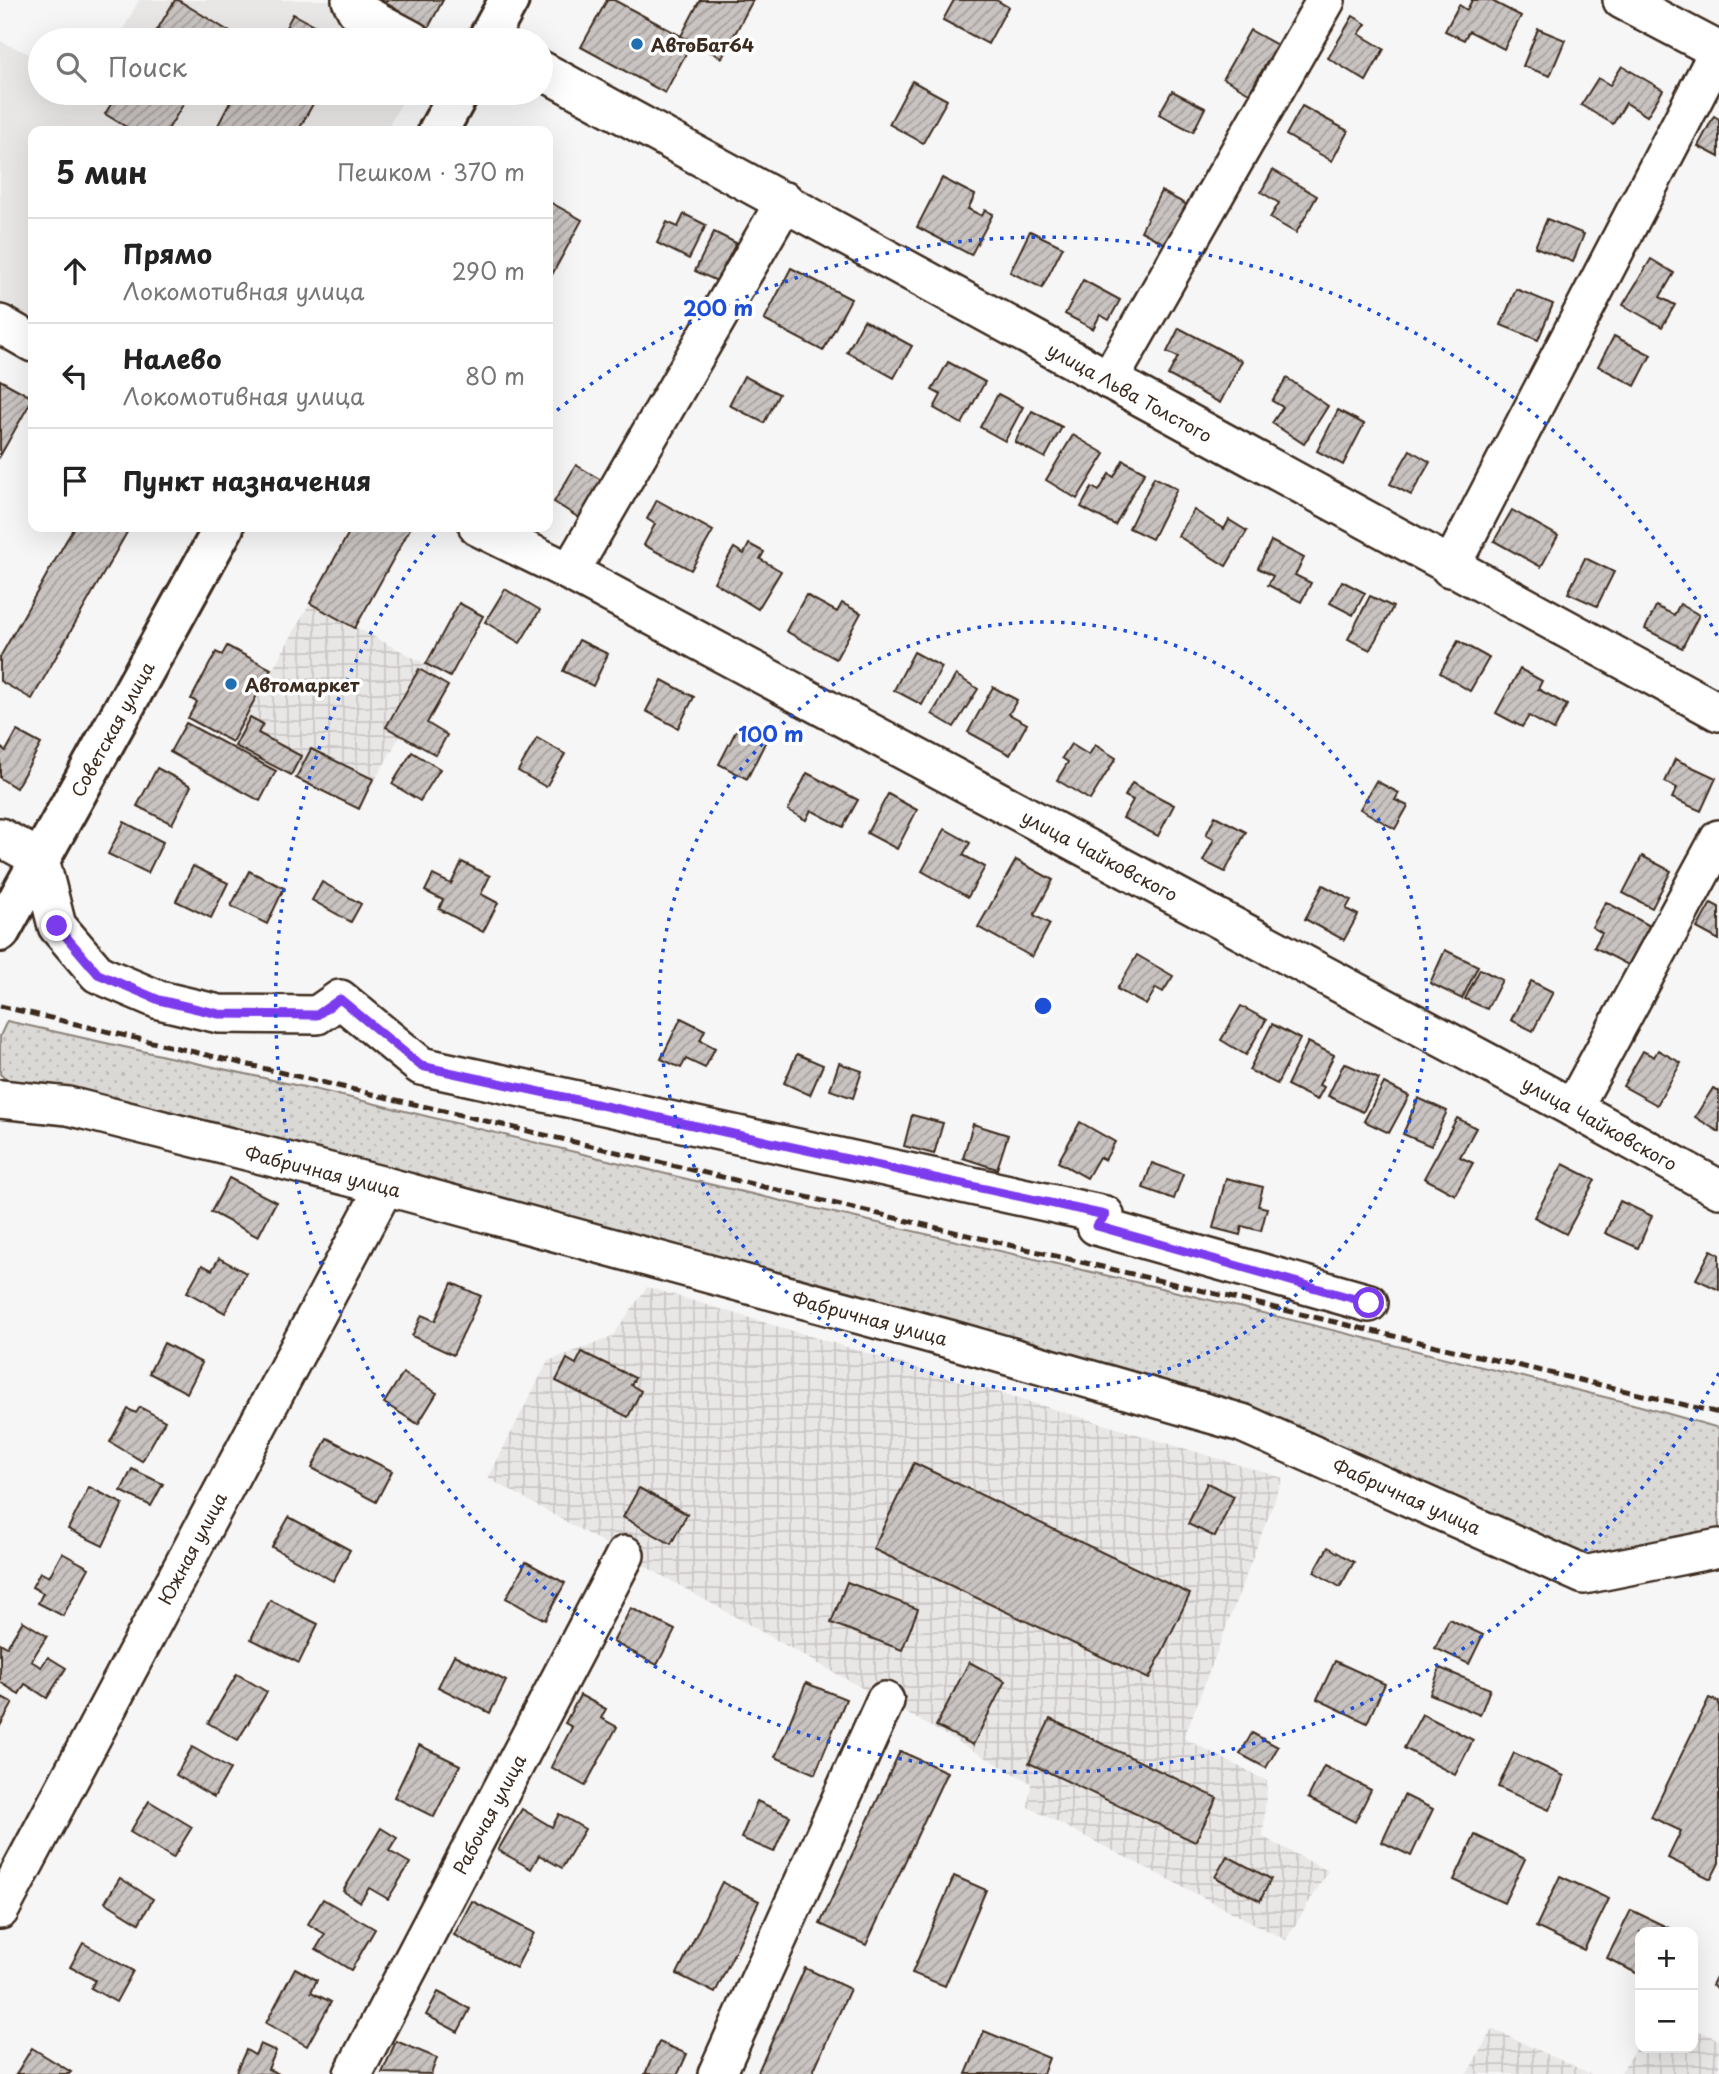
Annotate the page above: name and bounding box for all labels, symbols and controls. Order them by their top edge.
search box [28,28,553,105]
place label: АвтоБат64 [651,31,754,58]
marker: АвтоБат64 [629,36,645,52]
text: Поиск [108,47,187,86]
icon: search [52,48,90,86]
text: 5 мин [56,149,148,194]
text: Пешком · 370 m [337,154,525,189]
text: Прямо [123,234,212,273]
icon: ahead [56,252,94,290]
text: 290 m [452,253,525,288]
text: Локомотивная улица [123,273,364,308]
text: 200 m [683,291,753,323]
street label: улица Льва Толстого [1043,335,1217,449]
text: Налево [123,339,221,378]
icon: left [56,357,94,395]
text: 80 m [465,358,525,393]
text: Локомотивная улица [123,378,364,413]
text: Пункт назначения [123,461,371,500]
icon: arrive [56,462,94,500]
street label: Советская улица [64,656,161,802]
place label: Автомаркет [245,671,360,698]
marker: Автомаркет [223,676,239,692]
text: 100 m [738,717,804,749]
street label: улица Чайковского [1017,802,1183,908]
route end [41,910,72,941]
centre of rings [1031,994,1055,1018]
street label: улица Чайковского [1518,1069,1682,1177]
street label: Фабричная улица [242,1139,404,1204]
street label: Фабричная улица [789,1284,951,1352]
route start [1353,1287,1384,1318]
street label: Фабричная улица [1329,1451,1486,1541]
street label: Южная улица [151,1486,233,1609]
street label: Рабочая улица [446,1749,532,1879]
map controls [1635,1927,1698,2053]
button: + [1635,1927,1698,1990]
button: − [1635,1990,1698,2053]

